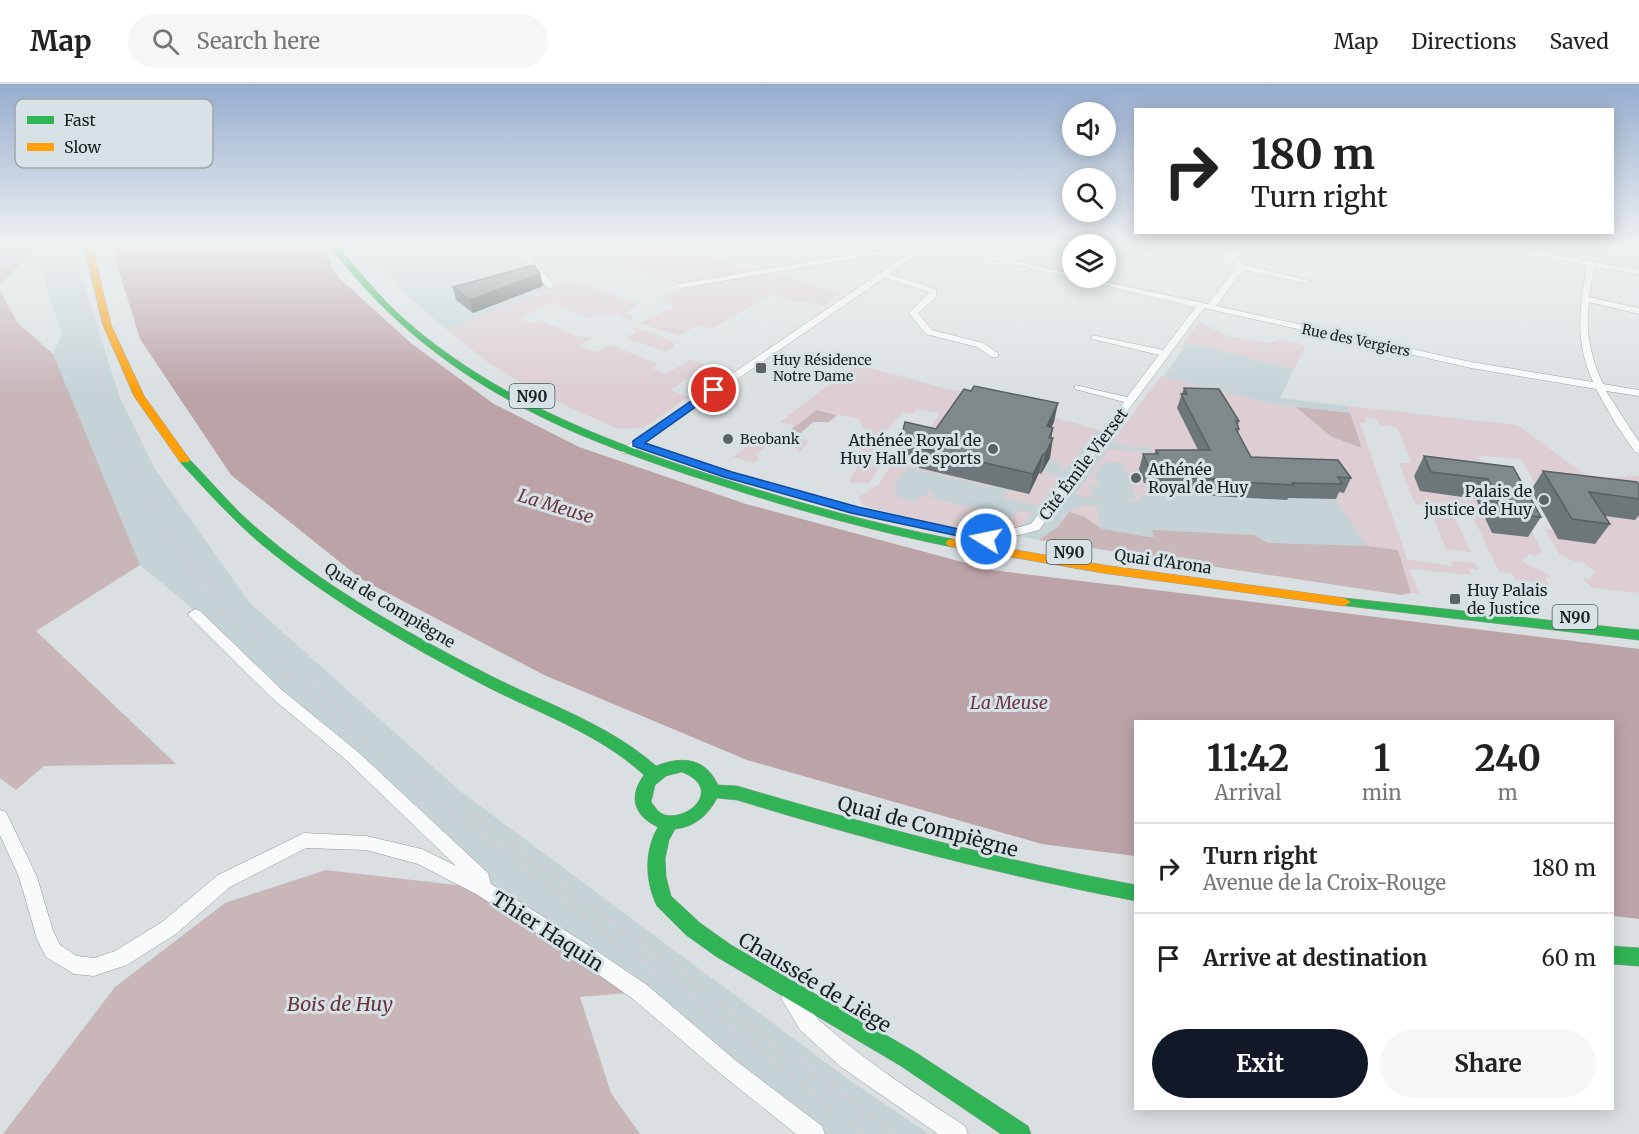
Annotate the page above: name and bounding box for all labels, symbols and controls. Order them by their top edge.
search box [128,14,548,68]
text: Map [30,23,92,59]
icon: search [149,25,182,58]
text: Search here [197,27,320,55]
text: Map [1334,28,1378,55]
text: Directions [1411,28,1516,55]
text: Saved [1549,28,1609,55]
legend [15,99,213,168]
map controls [1062,102,1116,288]
button: sound [1062,102,1116,156]
text: Fast [64,110,97,130]
text: 180 m [1251,128,1375,180]
icon: right [1152,132,1230,210]
text: Slow [64,137,102,157]
button: search [1062,168,1116,222]
text: Turn right [1251,180,1388,214]
button: layers [1062,234,1116,288]
street label: Rue des Vergiers [1300,320,1412,360]
place label: Huy Résidence Notre Dame [773,351,872,385]
marker: Huy Résidence Notre Dame [754,361,768,375]
pin [688,364,739,415]
icon: arrive [697,373,730,406]
road number: N90 [510,384,554,408]
street label: Cité Émile Vierset [1034,403,1132,524]
place label: Beobank [740,430,800,448]
place label: Athénée Royal de Huy Hall de sports [840,430,981,468]
marker: Beobank [721,432,735,446]
marker: Athénée Royal de Huy Hall de sports [986,442,1000,456]
place label: Athénée Royal de Huy [1147,459,1249,497]
marker: Athénée Royal de Huy [1129,471,1143,485]
place label: Palais de justice de Huy [1423,481,1533,519]
water label: La Meuse [515,484,597,528]
marker: Palais de justice de Huy [1537,493,1551,507]
position arrow [954,507,1018,571]
road number: N90 [1046,540,1092,564]
street label: Quai d'Arona [1113,544,1213,578]
street label: Quai de Compiègne [321,558,459,652]
place label: Huy Palais de Justice [1467,580,1548,618]
marker: Huy Palais de Justice [1448,592,1462,606]
road number: N90 [1552,605,1598,629]
water label: La Meuse [970,691,1048,714]
text: 11:42 [1207,736,1289,781]
text: 1 [1373,736,1390,781]
text: 240 [1474,736,1541,781]
text: Arrival [1215,780,1281,805]
text: min [1362,780,1402,805]
text: m [1498,780,1518,805]
street label: Quai de Compiègne [835,790,1021,862]
text: Turn right [1203,842,1317,870]
icon: right [1152,852,1185,885]
text: 180 m [1532,854,1596,882]
text: Avenue de la Croix-Rouge [1203,870,1446,895]
street label: Thier Haquin [487,886,609,976]
street label: Chaussée de Liège [734,927,896,1037]
icon: arrive [1152,942,1185,975]
text: Arrive at destination [1203,944,1427,972]
text: 60 m [1542,944,1596,972]
park label: Bois de Huy [287,991,393,1016]
button: Exit [1152,1029,1368,1098]
button: Share [1380,1029,1596,1098]

